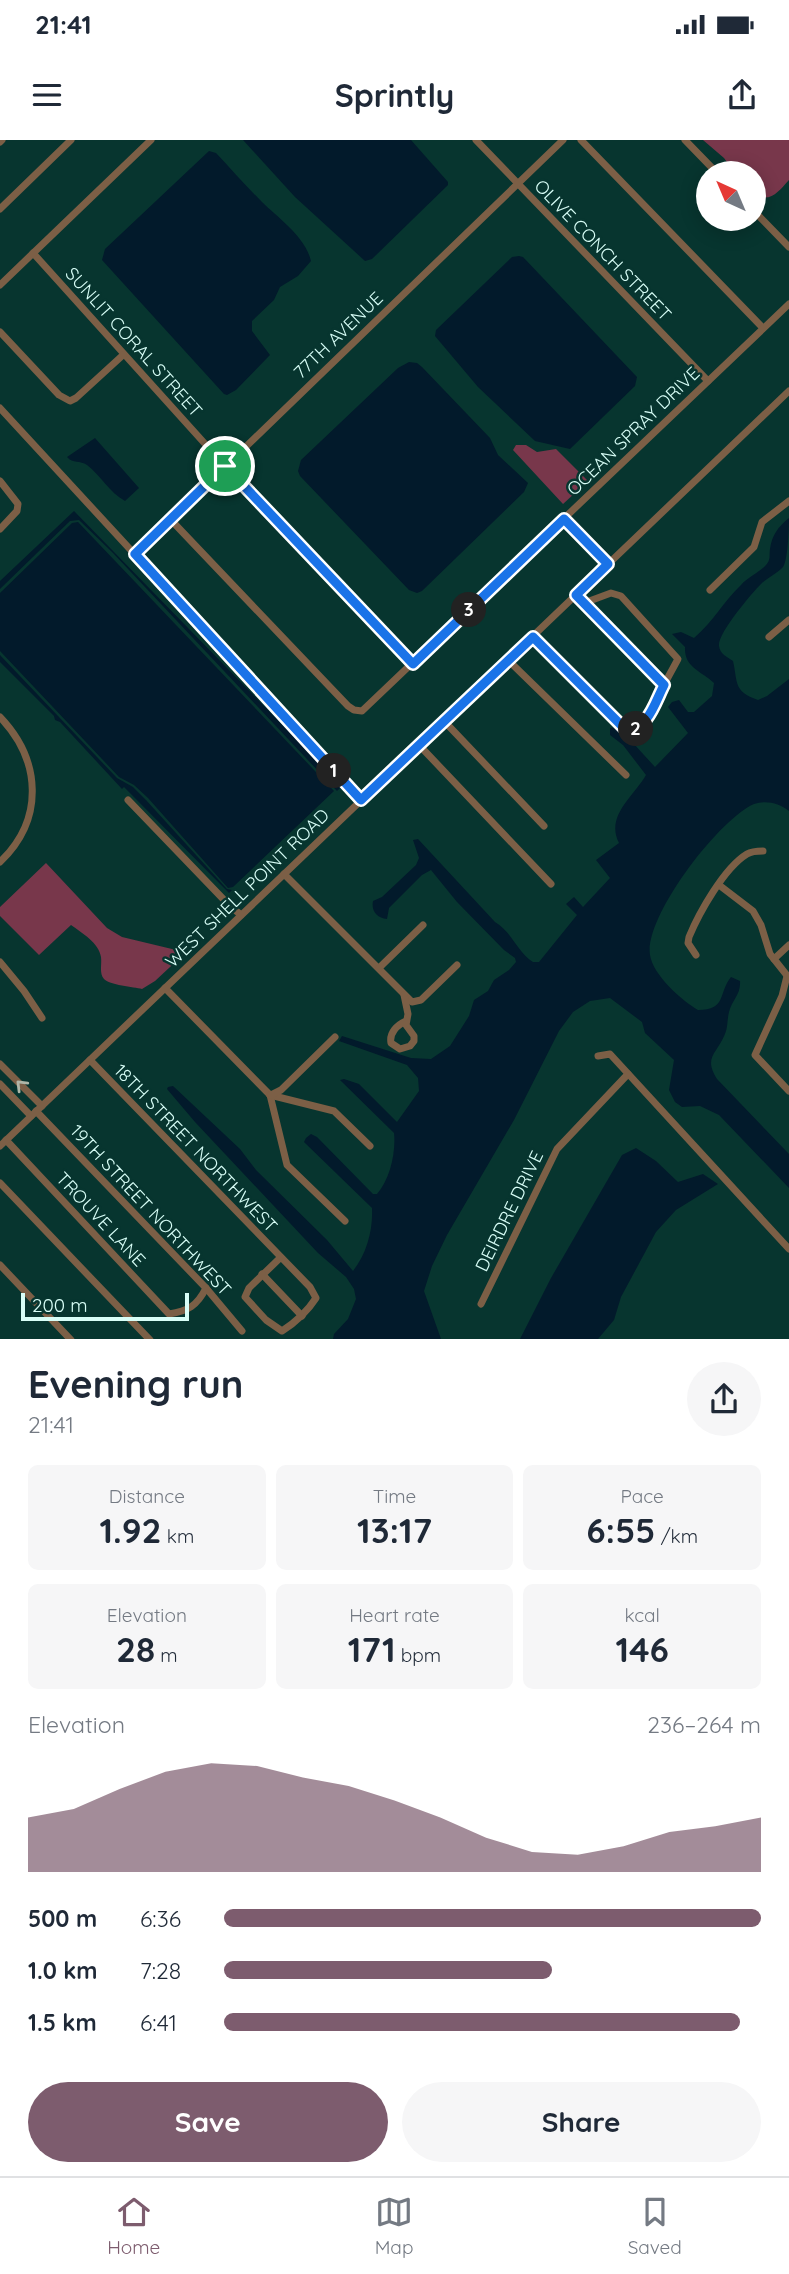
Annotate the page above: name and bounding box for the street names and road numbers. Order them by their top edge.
street label: OLIVE CONCH STREET [530,175,677,326]
street label: SUNLIT CORAL STREET [61,262,208,422]
street label: 77TH AVENUE [288,287,388,383]
street label: OCEAN SPRAY DRIVE [562,362,704,500]
street label: WEST SHELL POINT ROAD [160,804,334,972]
street label: 18TH STREET NORTHWEST [109,1059,283,1237]
street label: 19TH STREET NORTHWEST [66,1120,237,1301]
street label: DEIRDRE DRIVE [470,1147,548,1275]
street label: TROUVE LANE [51,1167,151,1271]

